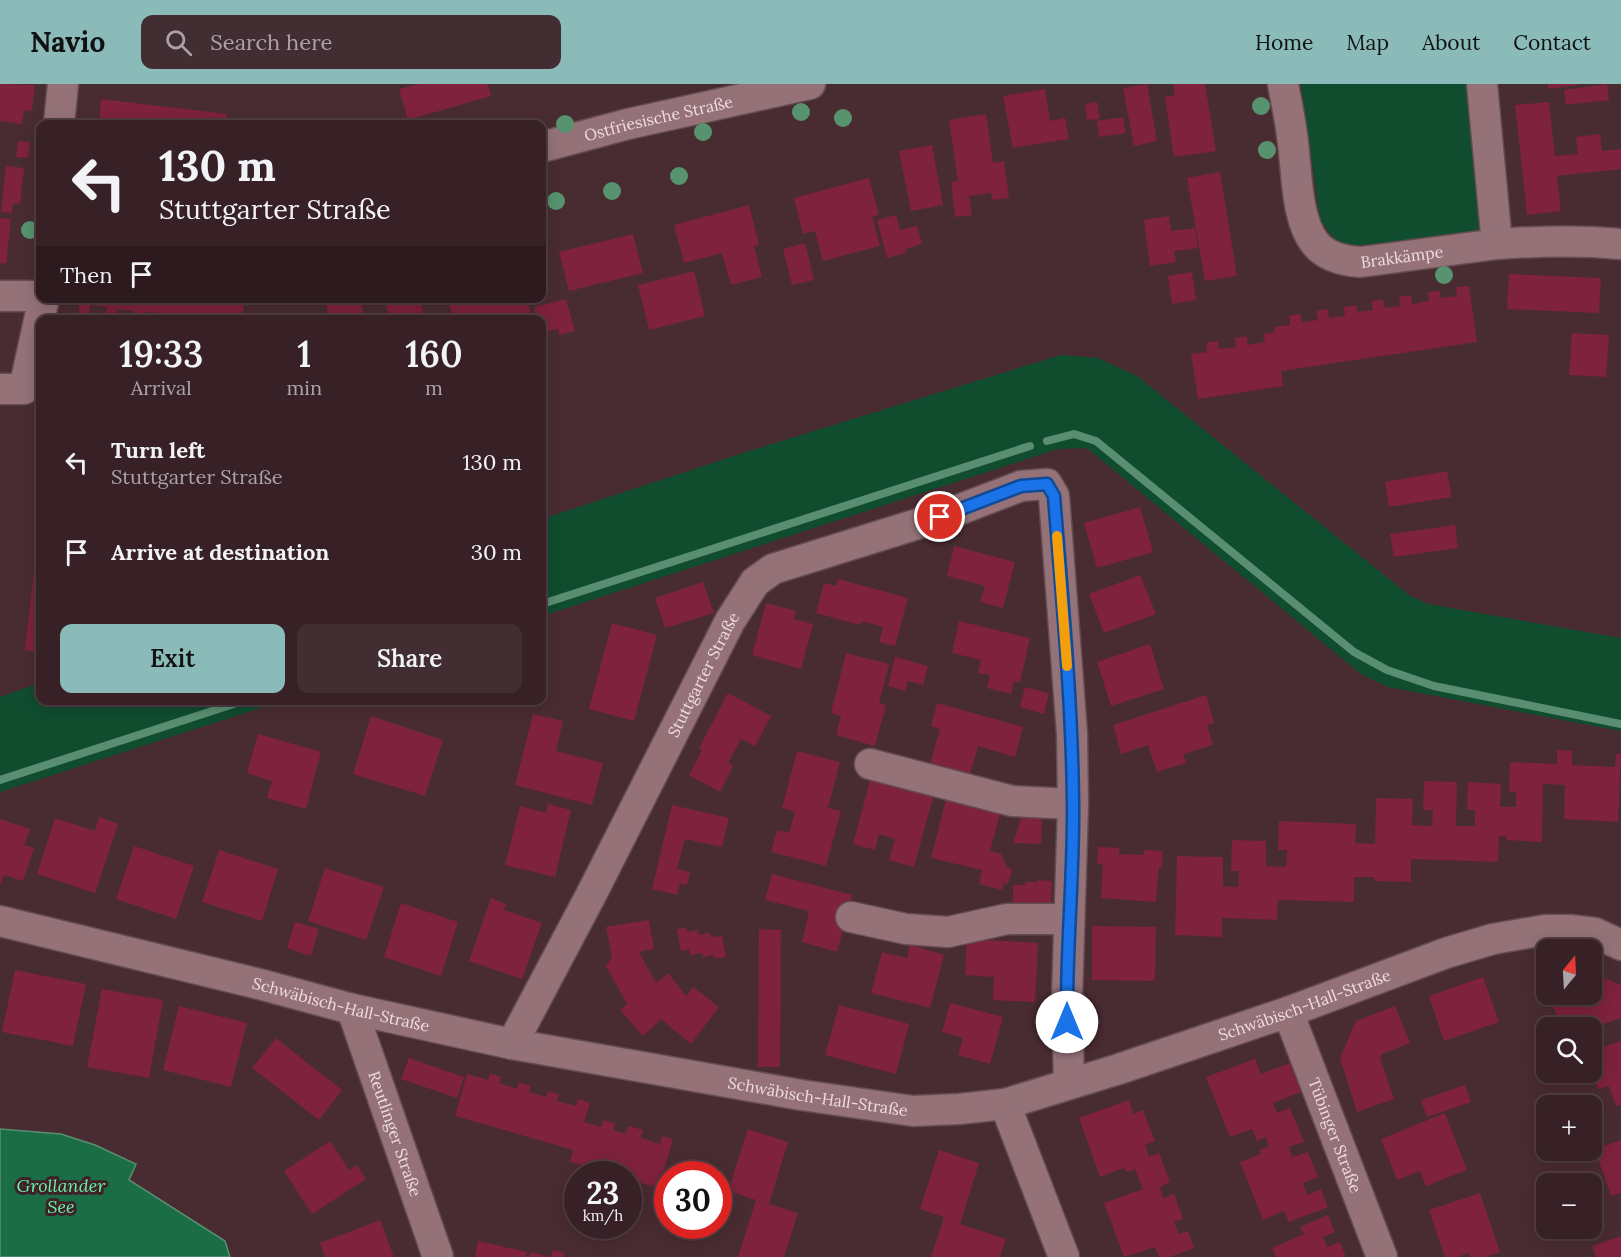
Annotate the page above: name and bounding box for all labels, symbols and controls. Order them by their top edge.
search box [141,15,561,69]
text: Navio [30,24,105,60]
icon: search [162,26,195,59]
text: Search here [210,28,332,56]
text: Home [1255,29,1313,56]
text: Map [1346,29,1389,56]
text: About [1422,29,1480,56]
text: Contact [1513,29,1591,56]
street label: Ostfriesische Straße [582,91,735,145]
text: 130 m [159,139,276,193]
icon: left [60,144,138,222]
text: Stuttgarter Straße [159,192,391,226]
street label: Brakkämpe [1359,241,1445,272]
icon: arrive [125,258,158,291]
text: Then [60,261,113,289]
text: 19:33 [119,331,203,377]
text: 1 [297,331,311,377]
text: 160 [405,331,463,377]
text: Arrival [131,375,192,400]
text: min [286,375,322,400]
text: m [425,375,443,400]
text: Turn left [111,436,205,464]
icon: left [60,446,93,479]
text: 130 m [463,448,522,476]
text: Stuttgarter Straße [111,464,283,489]
pin [914,491,965,542]
icon: arrive [923,500,956,533]
icon: arrive [60,536,93,569]
text: Arrive at destination [111,538,329,566]
text: 30 m [471,538,522,566]
street label: Stuttgarter Straße [663,608,743,740]
button: Exit [60,624,285,693]
button: Share [297,624,522,693]
north arrow [1536,939,1602,1005]
map controls [1536,939,1602,1239]
street label: Schwäbisch-Hall-Straße [1216,964,1394,1045]
street label: Schwäbisch-Hall-Straße [250,973,432,1036]
position arrow [1035,990,1099,1054]
button: search [1536,1017,1602,1083]
street label: Reutlinger Straße [364,1068,426,1199]
street label: Schwäbisch-Hall-Straße [726,1072,909,1120]
street label: Tübinger Straße [1304,1075,1367,1196]
button: + [1536,1095,1602,1161]
speed limit sign: 30 [654,1161,732,1239]
button: − [1536,1173,1602,1239]
water label: Grollander See [17,1174,106,1218]
text: 23 [587,1174,619,1212]
text: km/h [583,1206,623,1225]

